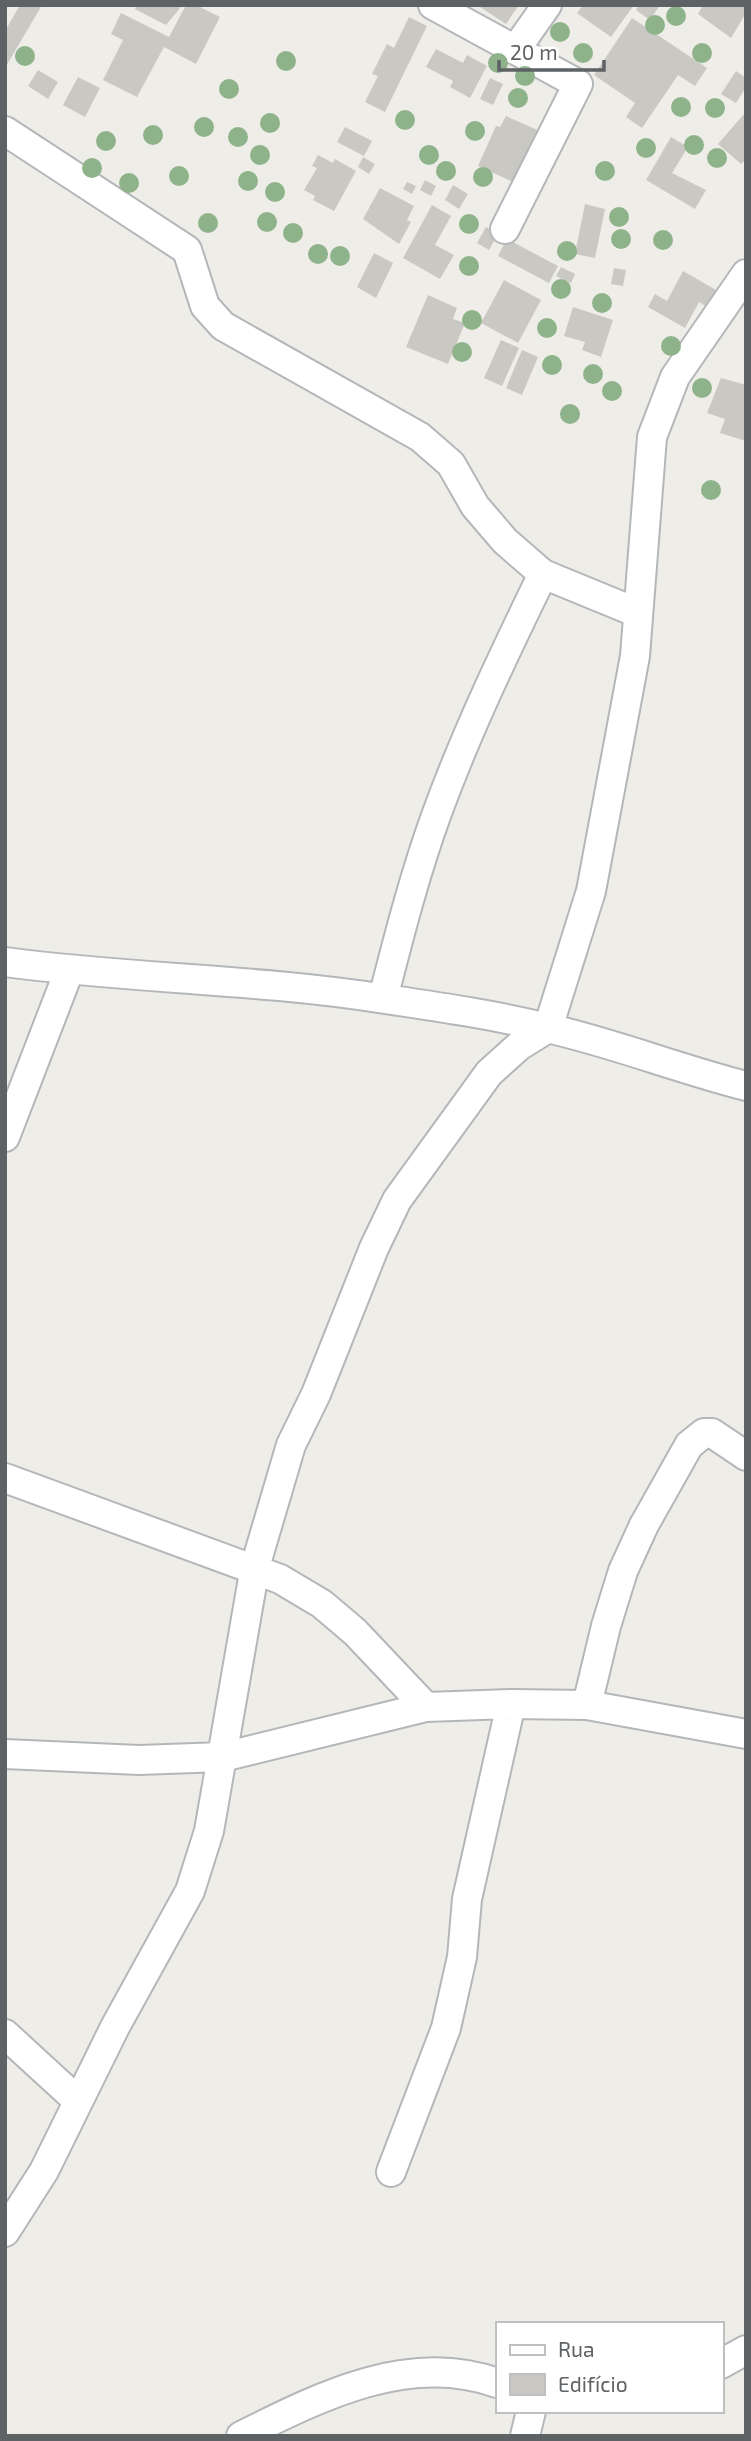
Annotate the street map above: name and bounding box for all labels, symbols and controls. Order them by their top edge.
scale bar [499,28,604,72]
text: 20 m [510,39,558,64]
legend [496,2322,723,2413]
text: Rua [558,2336,594,2361]
text: Edifício [558,2371,628,2396]

